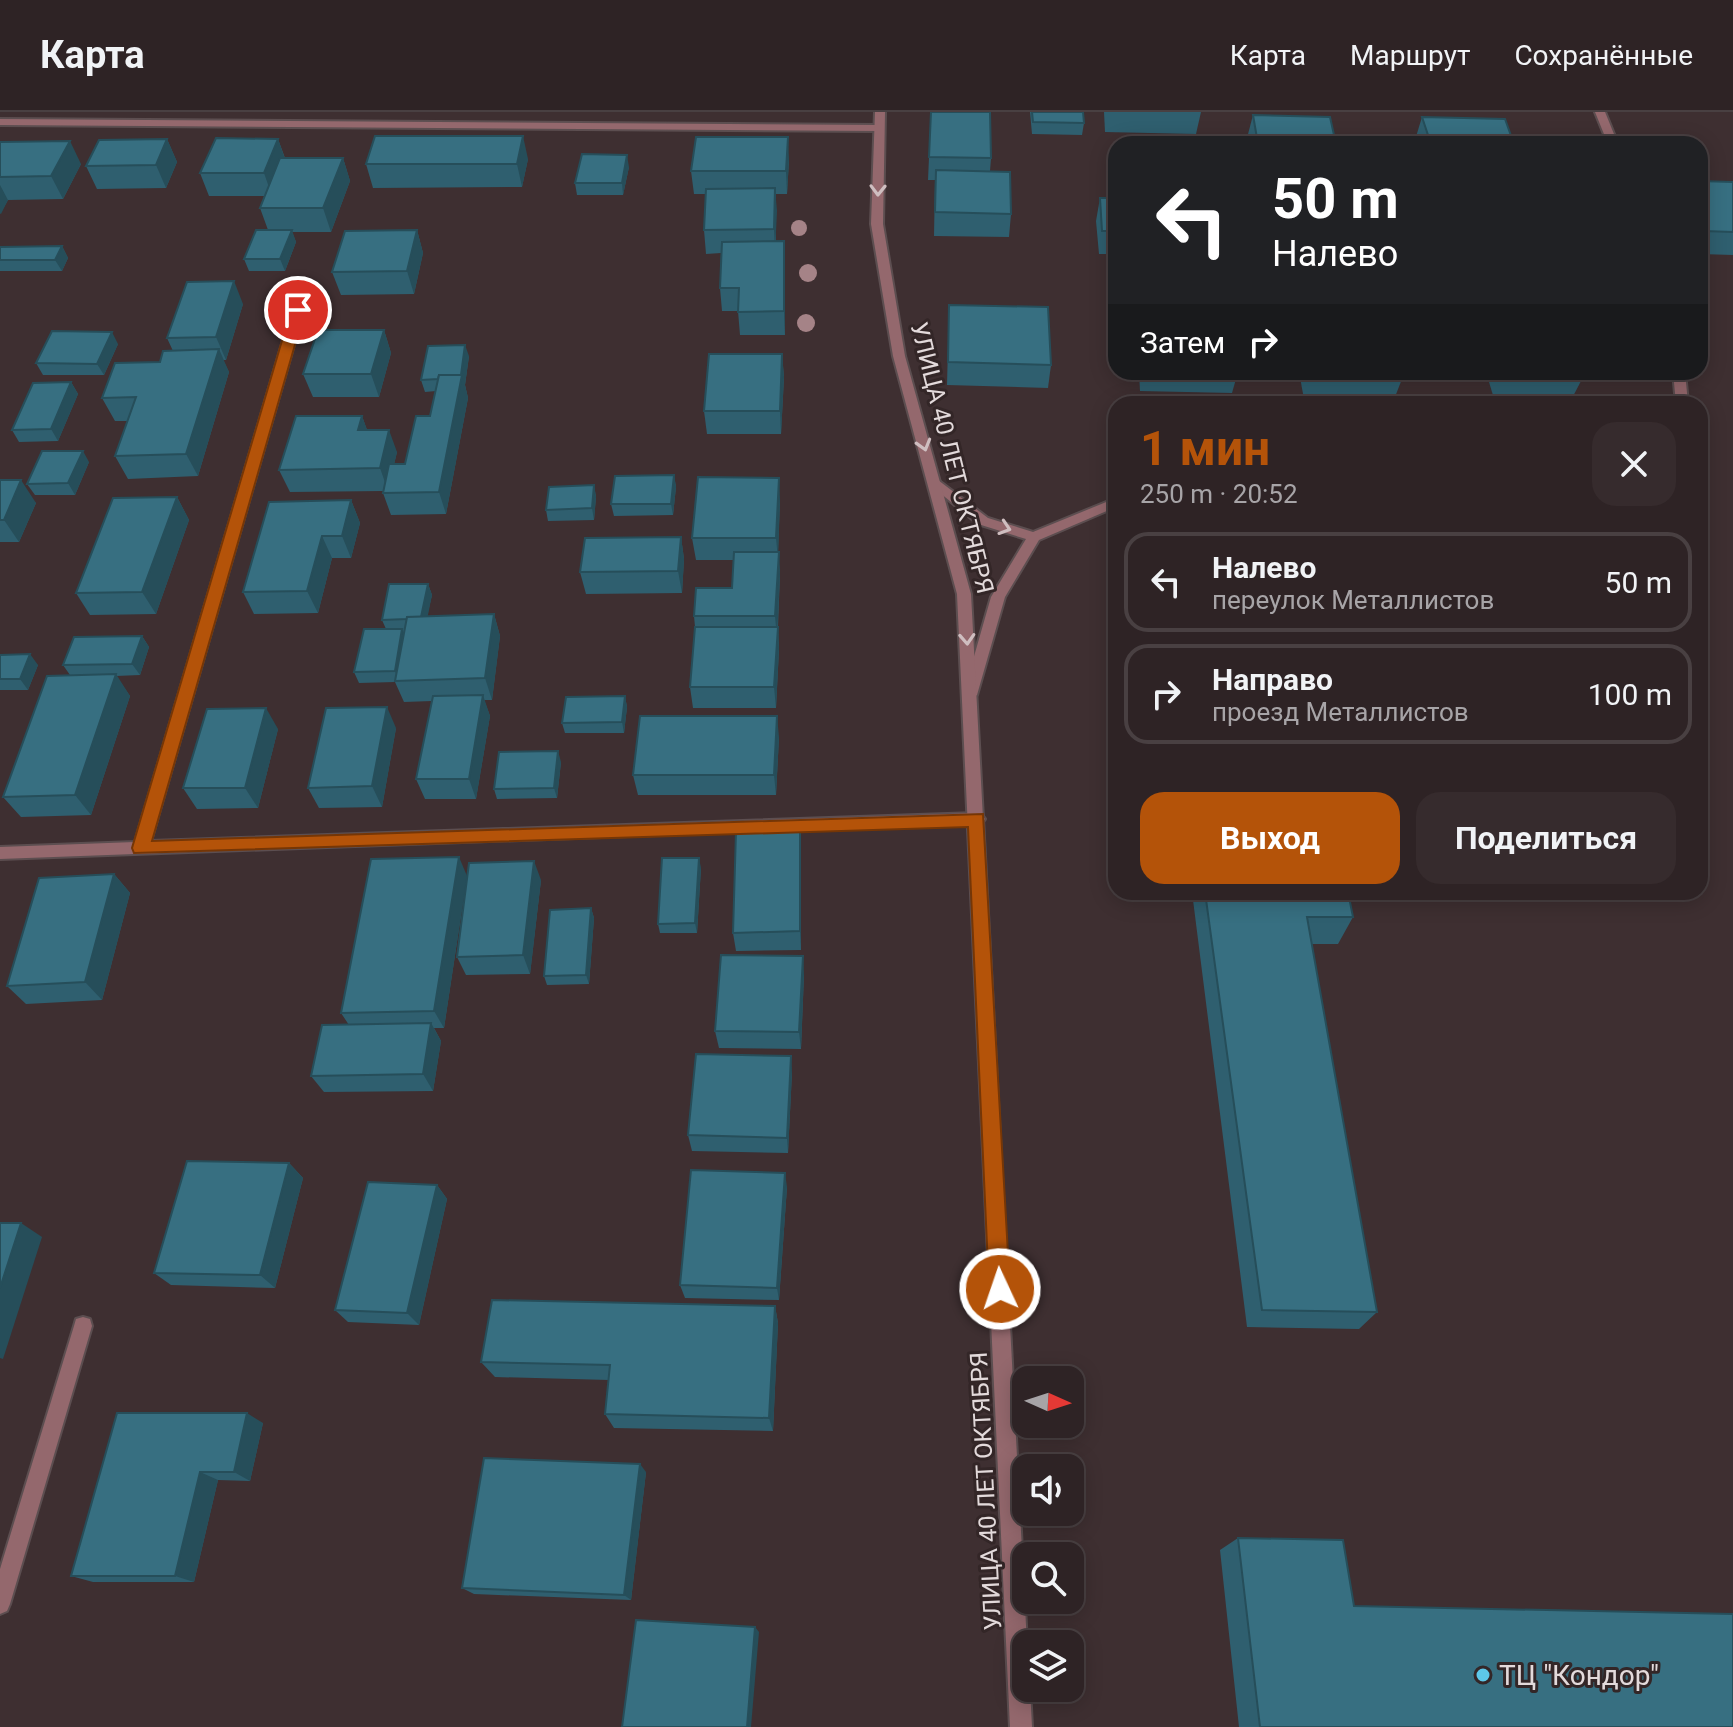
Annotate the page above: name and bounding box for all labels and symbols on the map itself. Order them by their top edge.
one-way arrow [869,184,886,197]
pin [264,276,332,344]
street label: УЛИЦА 40 ЛЕТ ОКТЯБРЯ [905,319,999,597]
one-way arrow [915,437,931,451]
one-way arrow [998,519,1012,535]
one-way arrow [958,633,975,646]
position arrow [958,1247,1042,1331]
street label: УЛИЦА 40 ЛЕТ ОКТЯБРЯ [965,1351,1007,1631]
north arrow [1012,1366,1084,1438]
place label: ТЦ "Кондор" [1499,1659,1659,1692]
marker: ТЦ "Кондор" [1474,1666,1492,1684]

